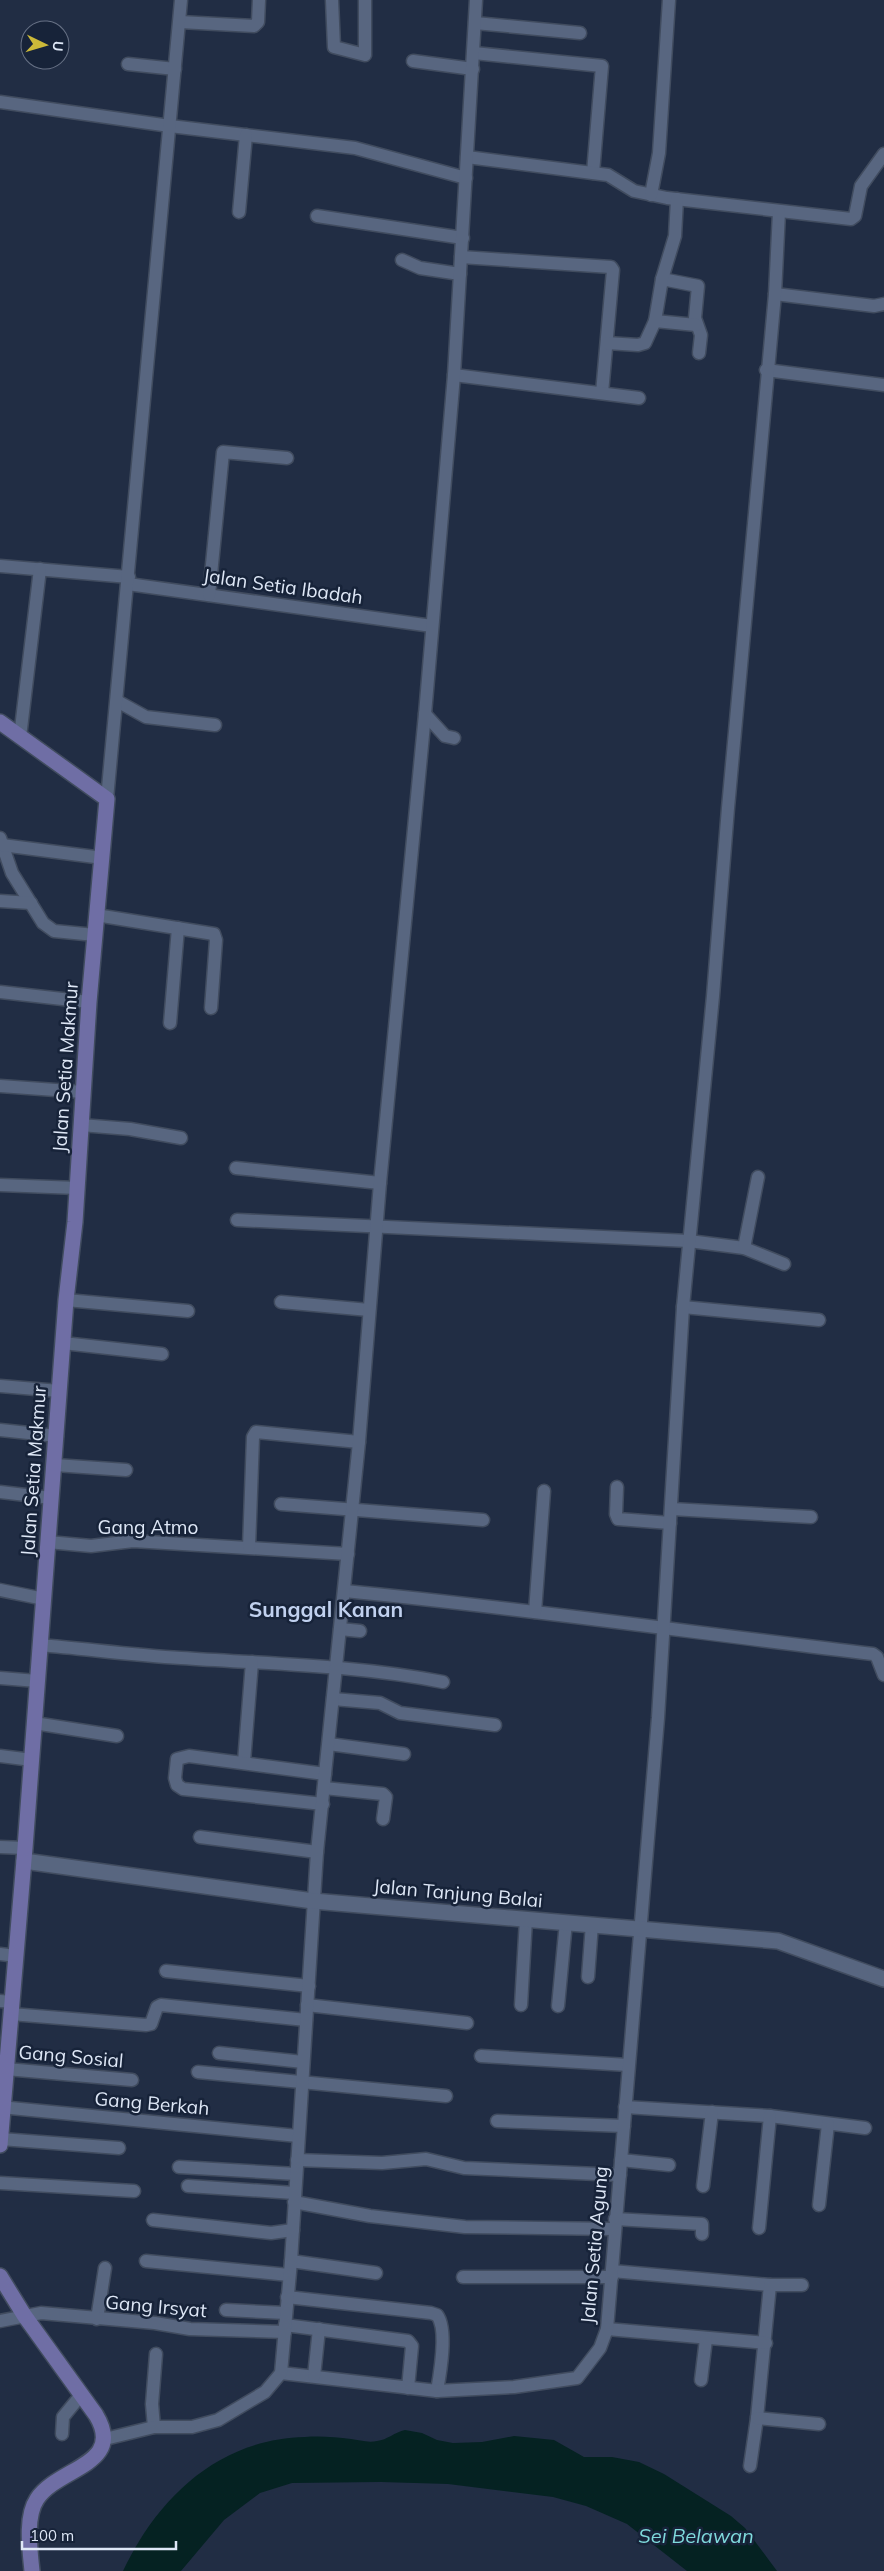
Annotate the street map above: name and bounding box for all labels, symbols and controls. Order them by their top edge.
north arrow [20,20,70,70]
text: U [49,40,67,52]
street label: Jalan Setia Ibadah [202,563,364,609]
street label: Jalan Setia Makmur [47,981,83,1153]
street label: Jalan Setia Makmur [15,1385,51,1557]
street label: Gang Atmo [98,1515,198,1539]
district label: Sunggal Kanan [249,1596,403,1622]
street label: Jalan Tanjung Balai [372,1874,544,1912]
street label: Gang Sosial [17,2039,125,2073]
street label: Gang Berkah [94,2086,210,2120]
street label: Jalan Setia Agung [575,2165,613,2325]
street label: Gang Irsyat [104,2290,208,2322]
scale bar [22,2518,176,2550]
water label: Sei Belawan [638,2523,754,2548]
text: 100 m [30,2526,74,2545]

